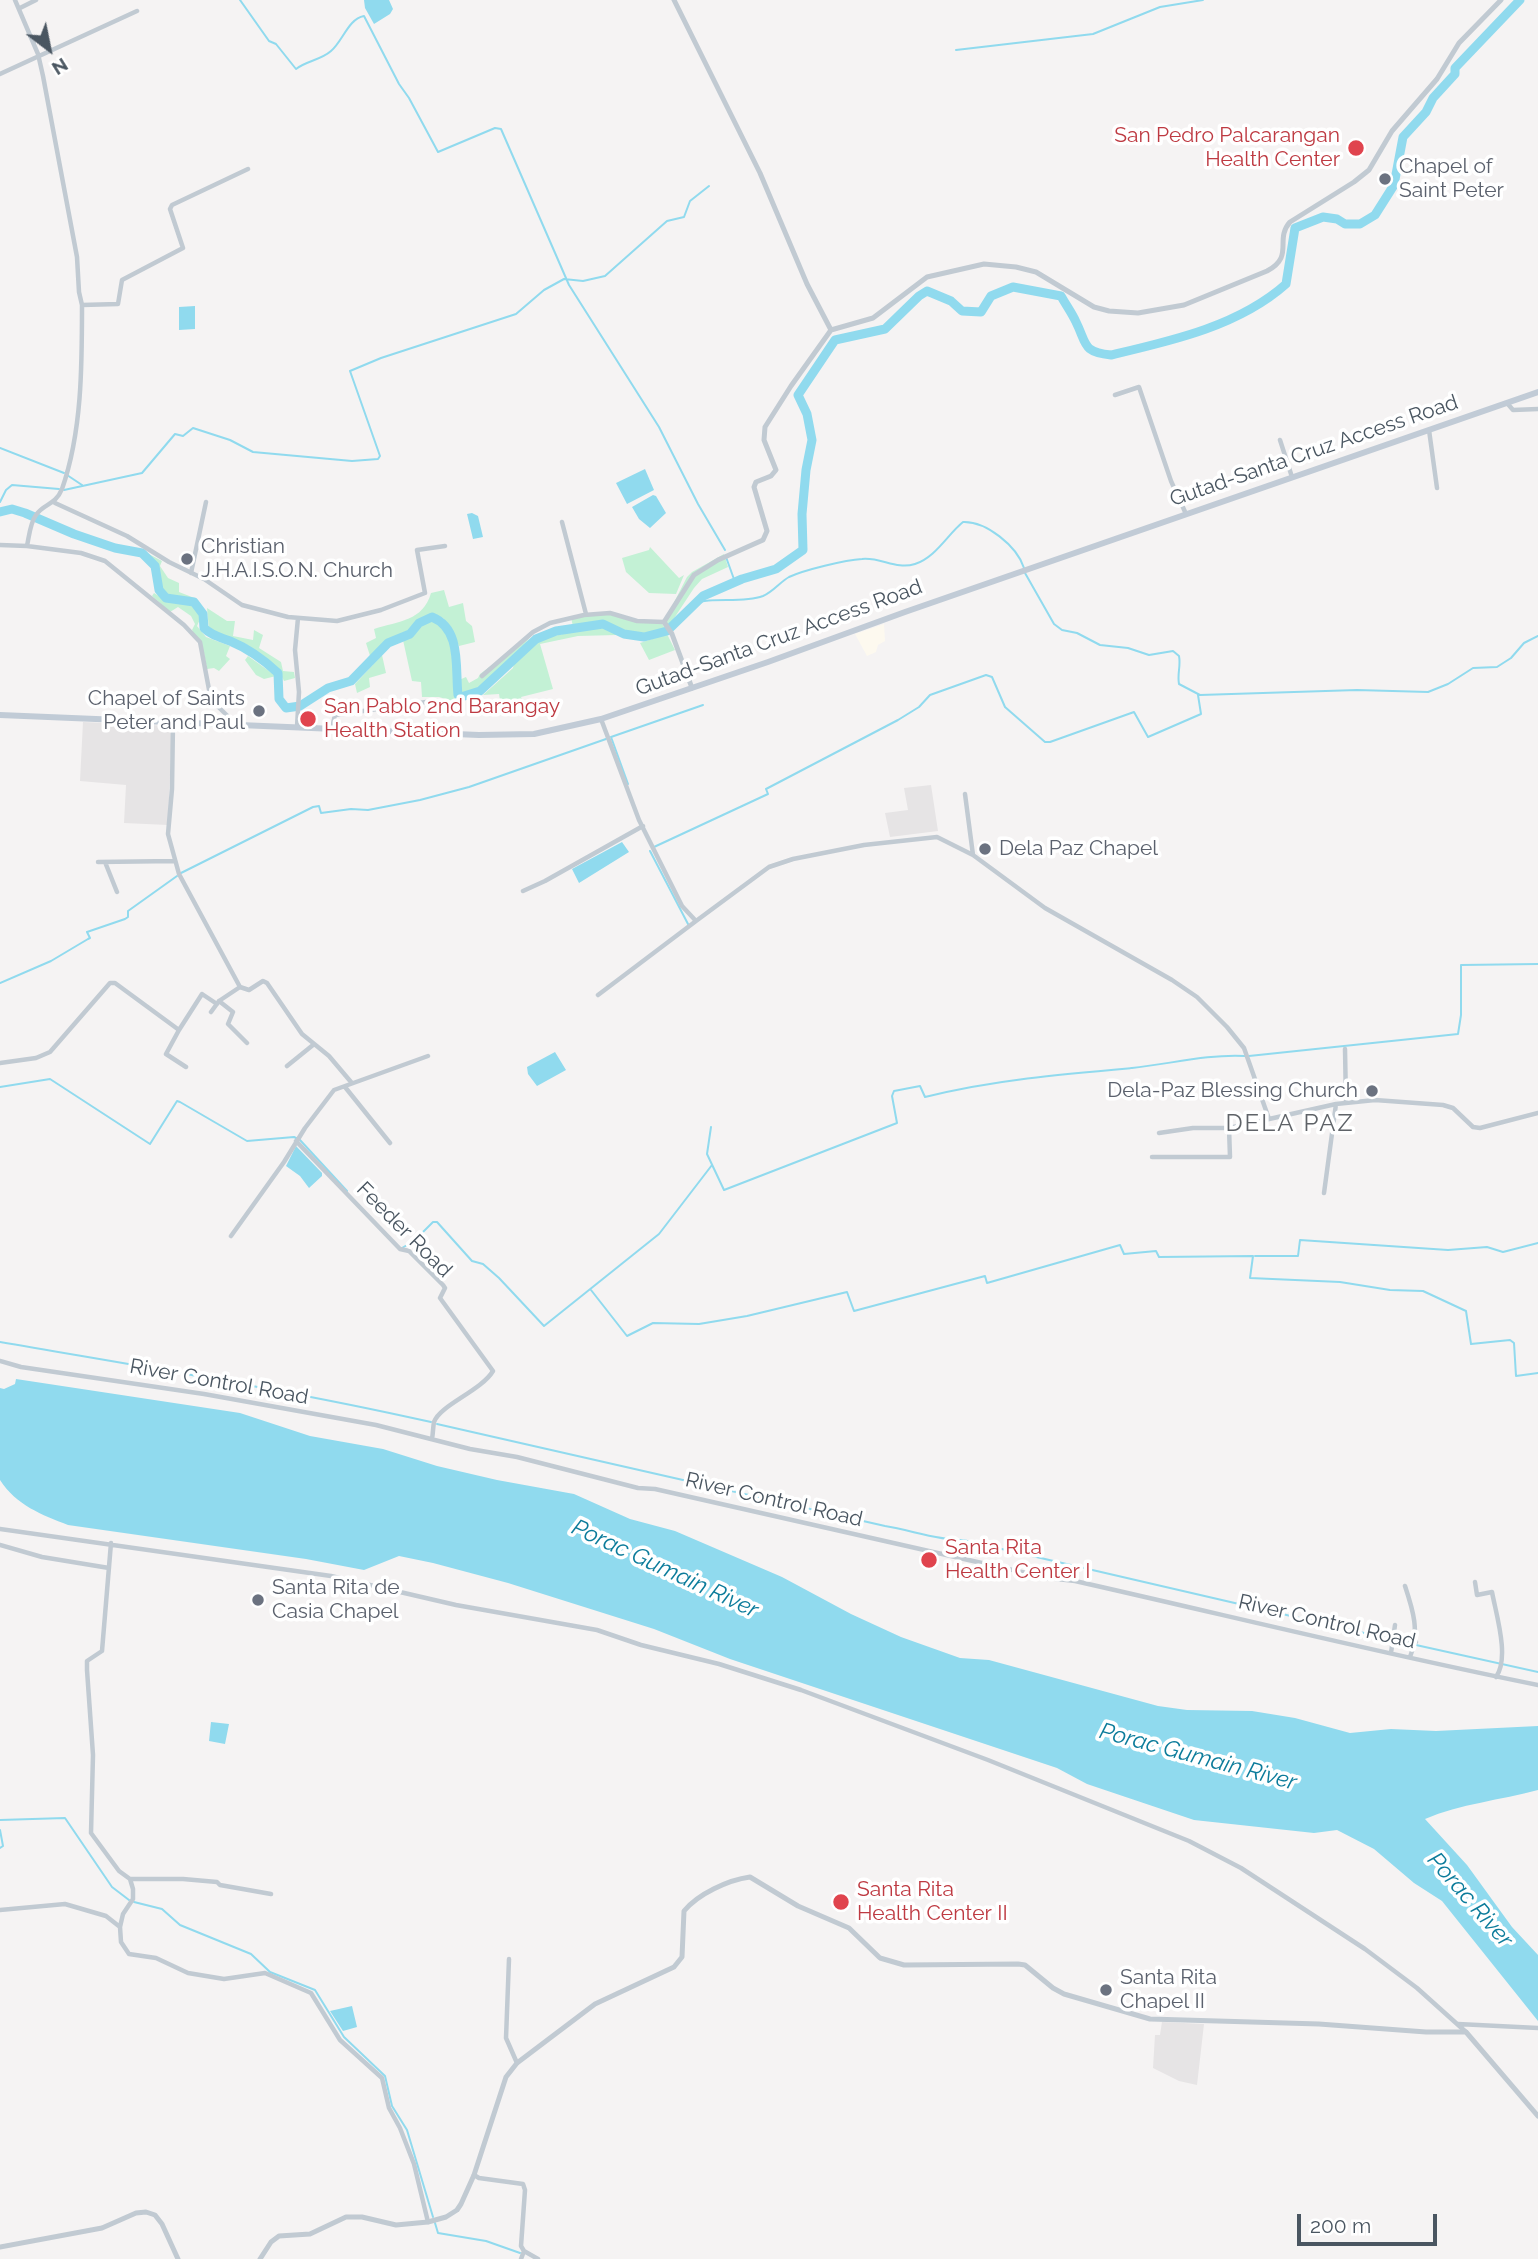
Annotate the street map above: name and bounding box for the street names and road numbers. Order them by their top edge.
street label: Gutad-Santa Cruz Access Road [1167,390,1461,512]
street label: Gutad-Santa Cruz Access Road [632,574,926,702]
street label: Feeder Road [351,1177,457,1283]
street label: River Control Road [128,1354,310,1410]
street label: River Control Road [683,1467,865,1533]
street label: River Control Road [1236,1589,1418,1655]

